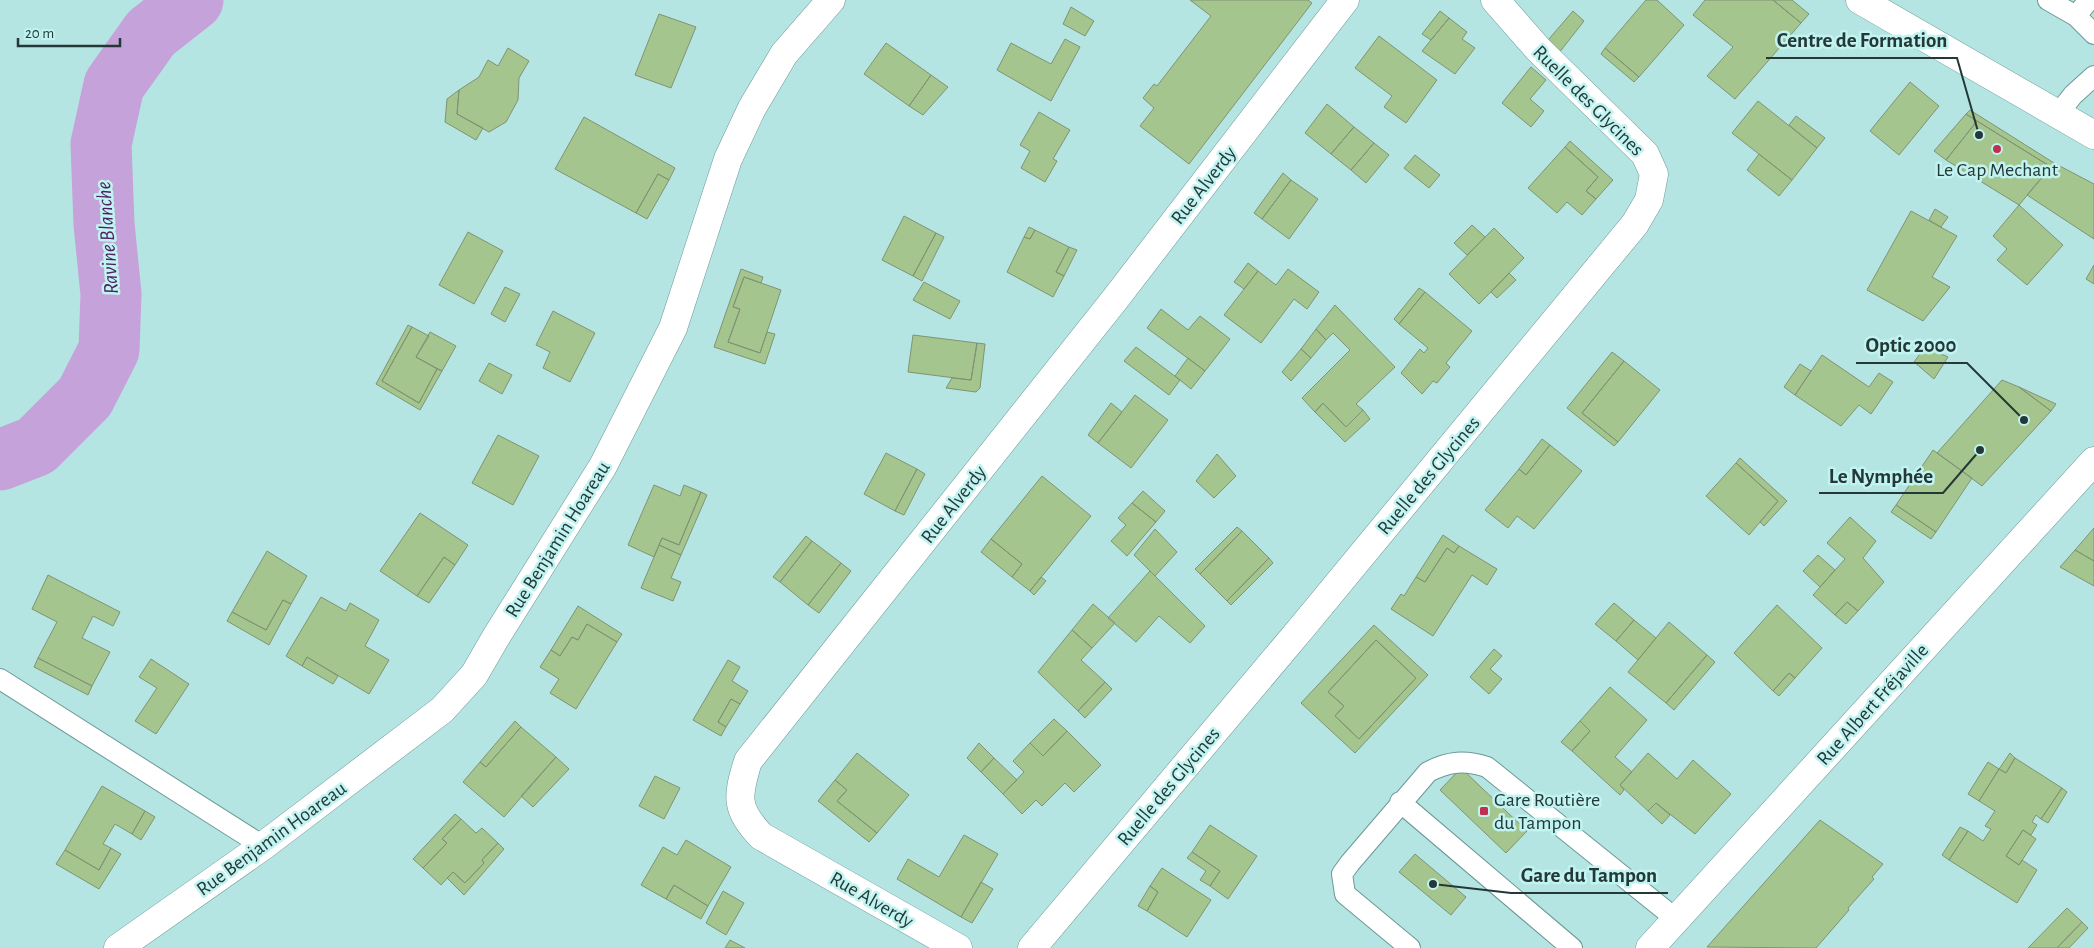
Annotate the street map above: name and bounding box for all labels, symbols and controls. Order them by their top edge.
scale bar [18,15,120,47]
callout: Centre de Formation [1766,22,1957,58]
text: 20 m [25,26,54,41]
text: Centre de Formation [1777,30,1947,51]
street label: Ruelle des Glycines [1529,42,1647,160]
street label: Rue Alverdy [1167,143,1240,228]
marker: Le Cap Mechant [1991,143,2003,155]
place label: Le Cap Mechant [1936,160,2059,180]
water label: Ravine Blanche [93,181,122,295]
callout: Optic 2000 [1856,327,1967,363]
text: Optic 2000 [1866,335,1957,356]
street label: Ruelle des Glycines [1374,413,1484,538]
callout: Le Nymphée [1819,457,1943,493]
street label: Rue Benjamin Hoareau [502,458,614,621]
street label: Rue Alverdy [917,462,990,547]
text: Le Nymphée [1829,466,1933,487]
street label: Rue Albert Fréjaville [1813,640,1932,769]
street label: Ruelle des Glycines [1114,724,1224,849]
street label: Rue Benjamin Hoareau [193,778,350,900]
place label: Gare Routière du Tampon [1494,790,1600,833]
marker: Gare Routière du Tampon [1478,805,1490,817]
callout: Gare du Tampon [1511,857,1668,893]
text: Gare du Tampon [1521,865,1657,886]
street label: Rue Alverdy [826,868,917,932]

